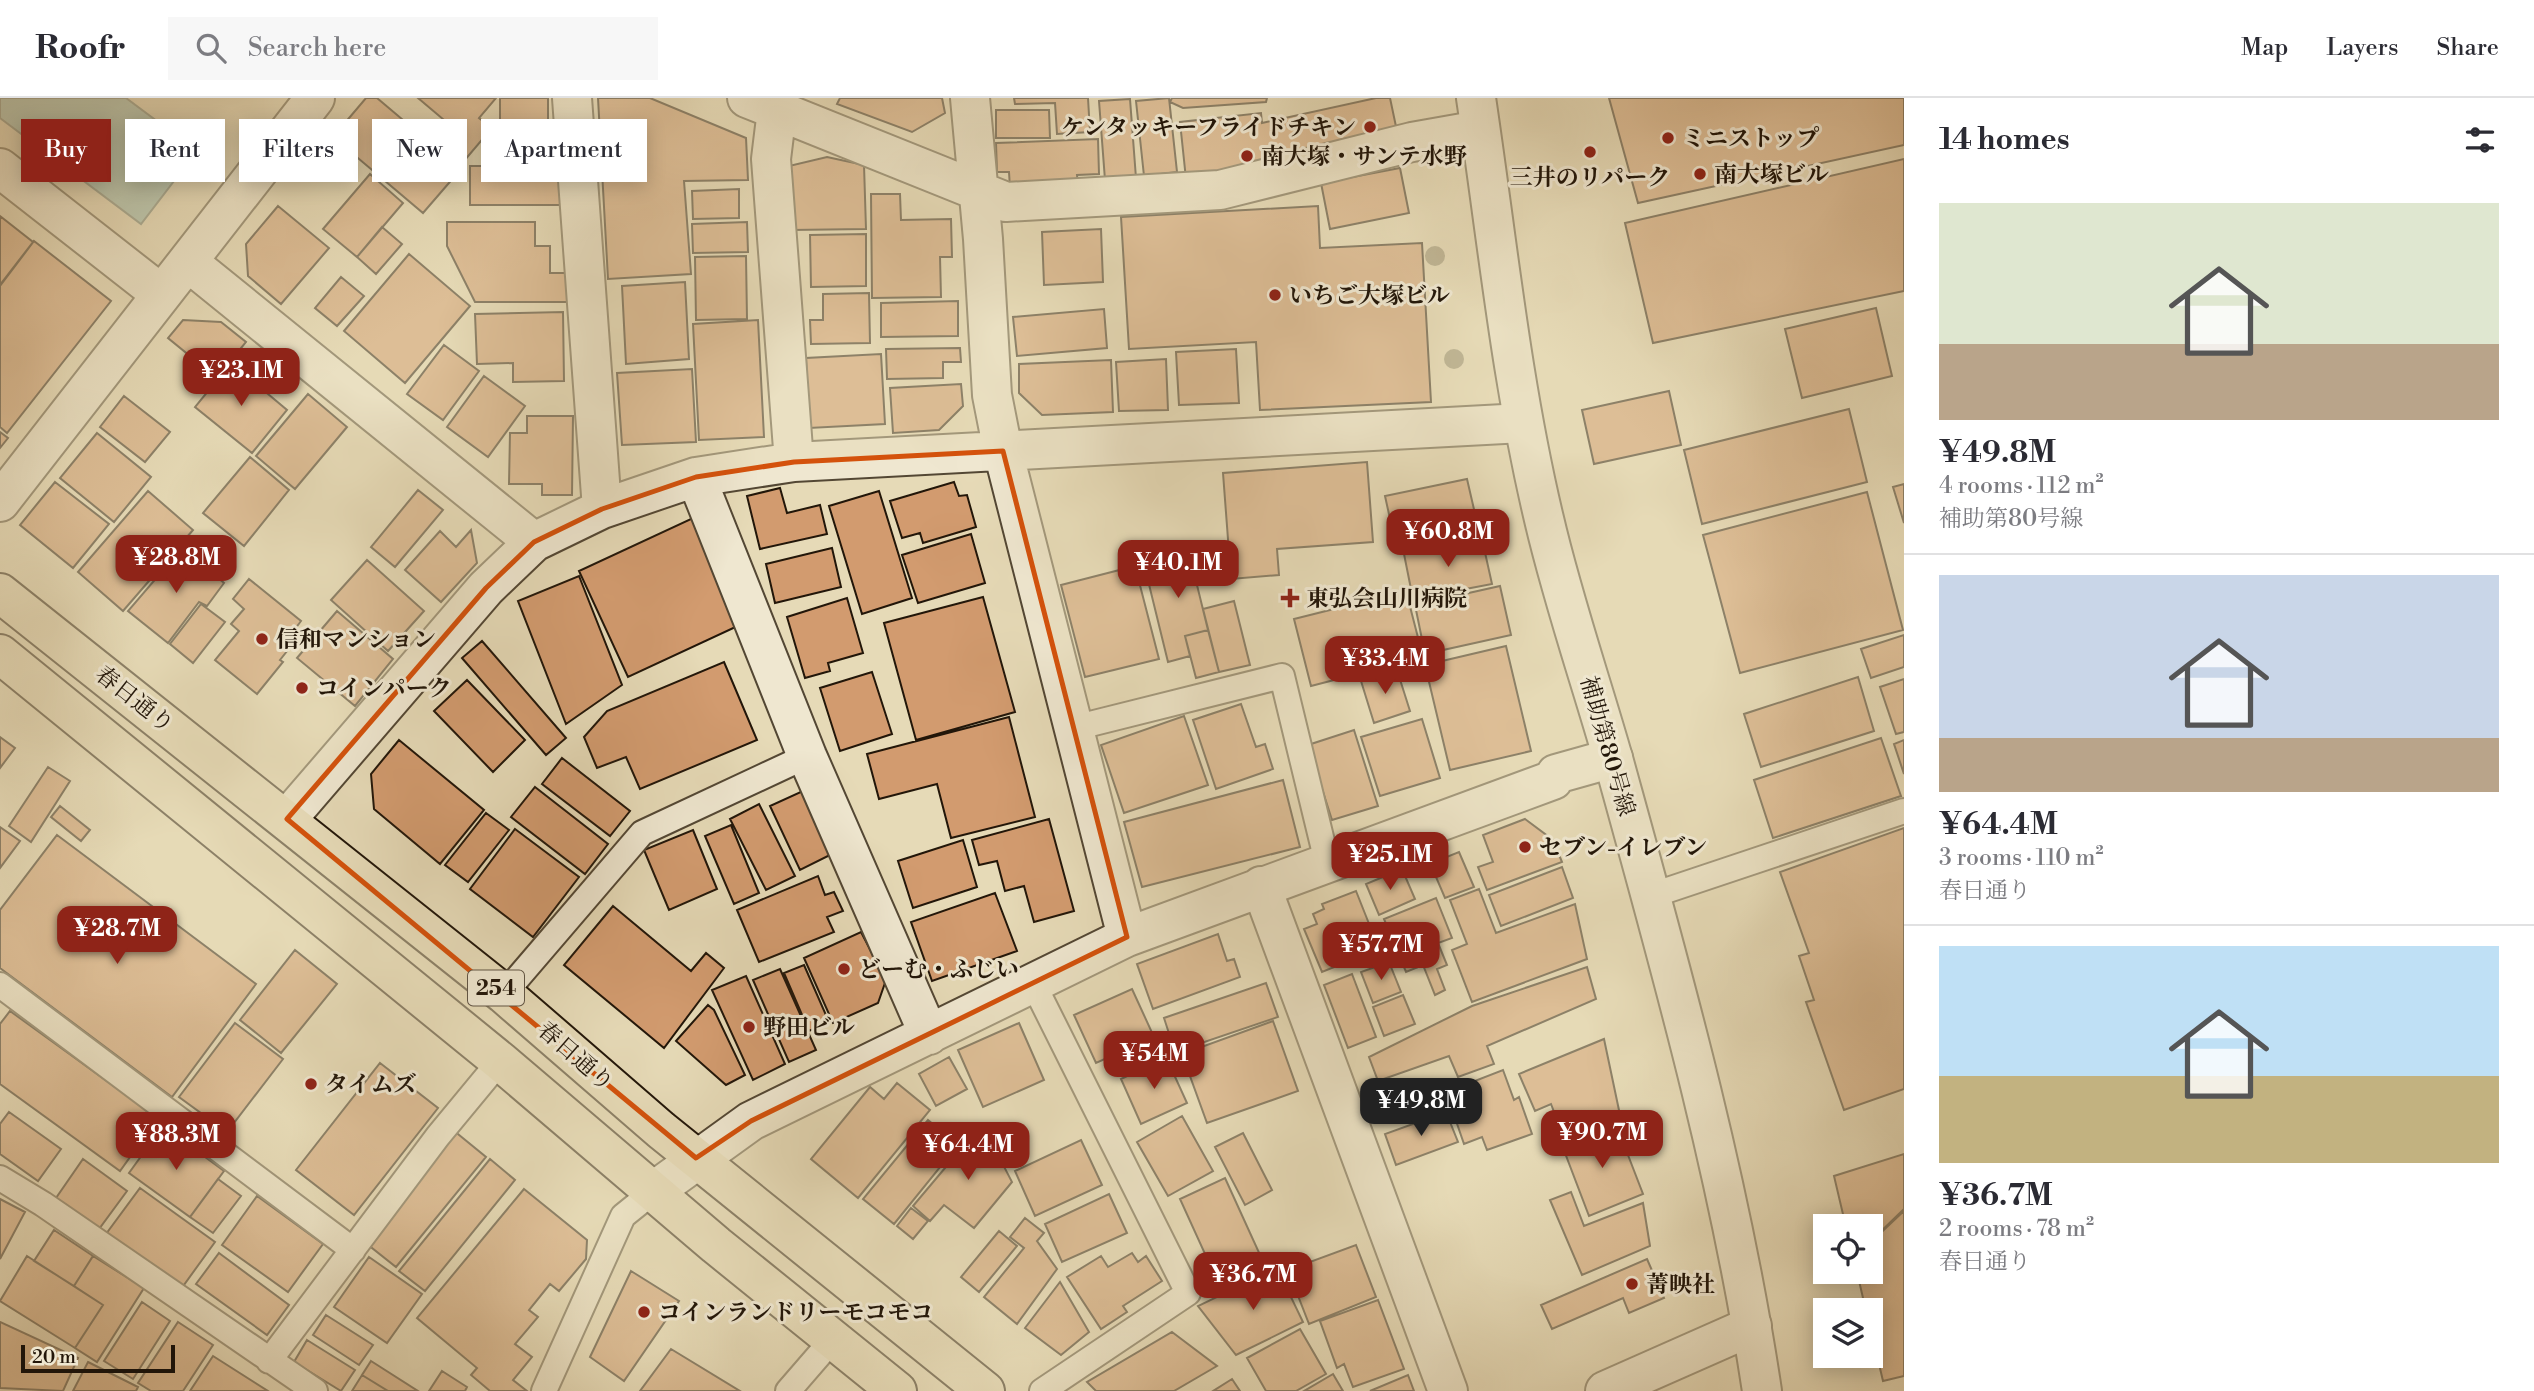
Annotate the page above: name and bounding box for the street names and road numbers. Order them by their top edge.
street label: 春日通り [90,660,179,739]
street label: 補助第80号線 [1574,673,1640,820]
road number: 254 [468,970,524,1006]
street label: 春日通り [531,1016,619,1097]

